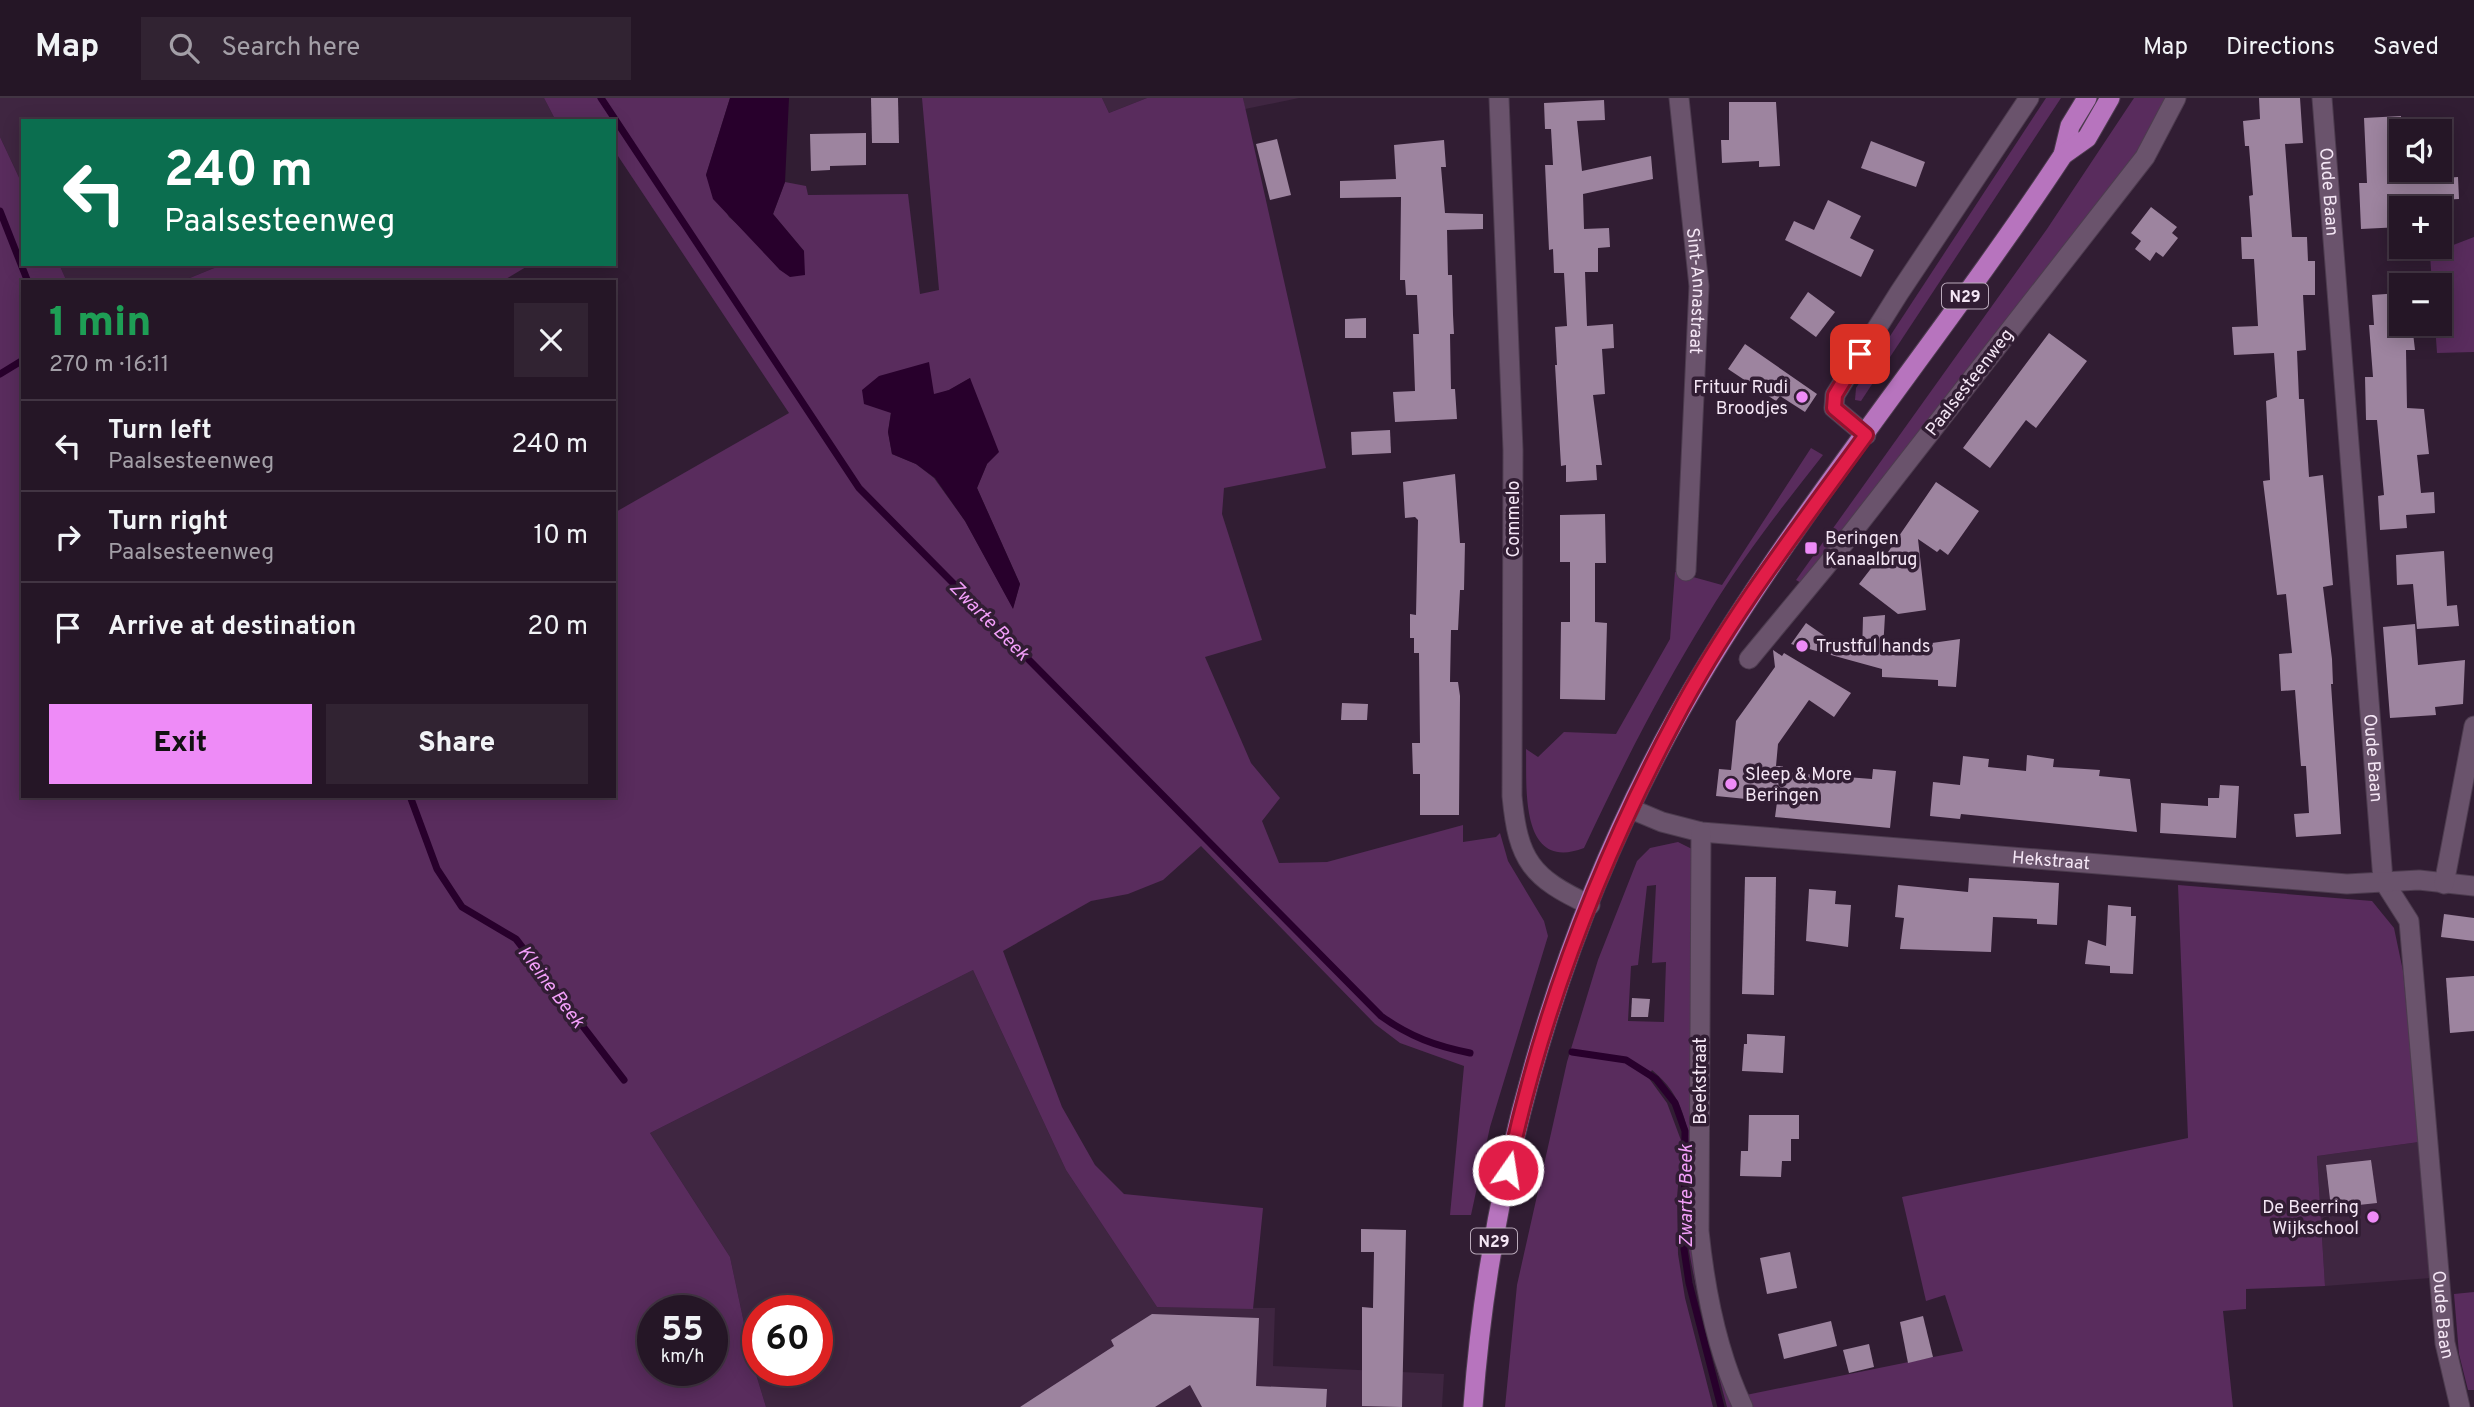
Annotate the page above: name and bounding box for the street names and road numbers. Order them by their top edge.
street label: Oude Baan [2313,147,2343,237]
street label: Sint-Annastraat [1680,227,1709,355]
road number: N29 [1942,284,1988,308]
street label: Paalsesteenweg [1921,325,2019,441]
street label: Commelo [1503,480,1526,558]
street label: Oude Baan [2357,713,2387,803]
street label: Hekstraat [2011,847,2091,876]
street label: Beekstraat [1690,1037,1713,1125]
road number: N29 [1471,1228,1517,1254]
street label: Oude Baan [2426,1270,2458,1361]

